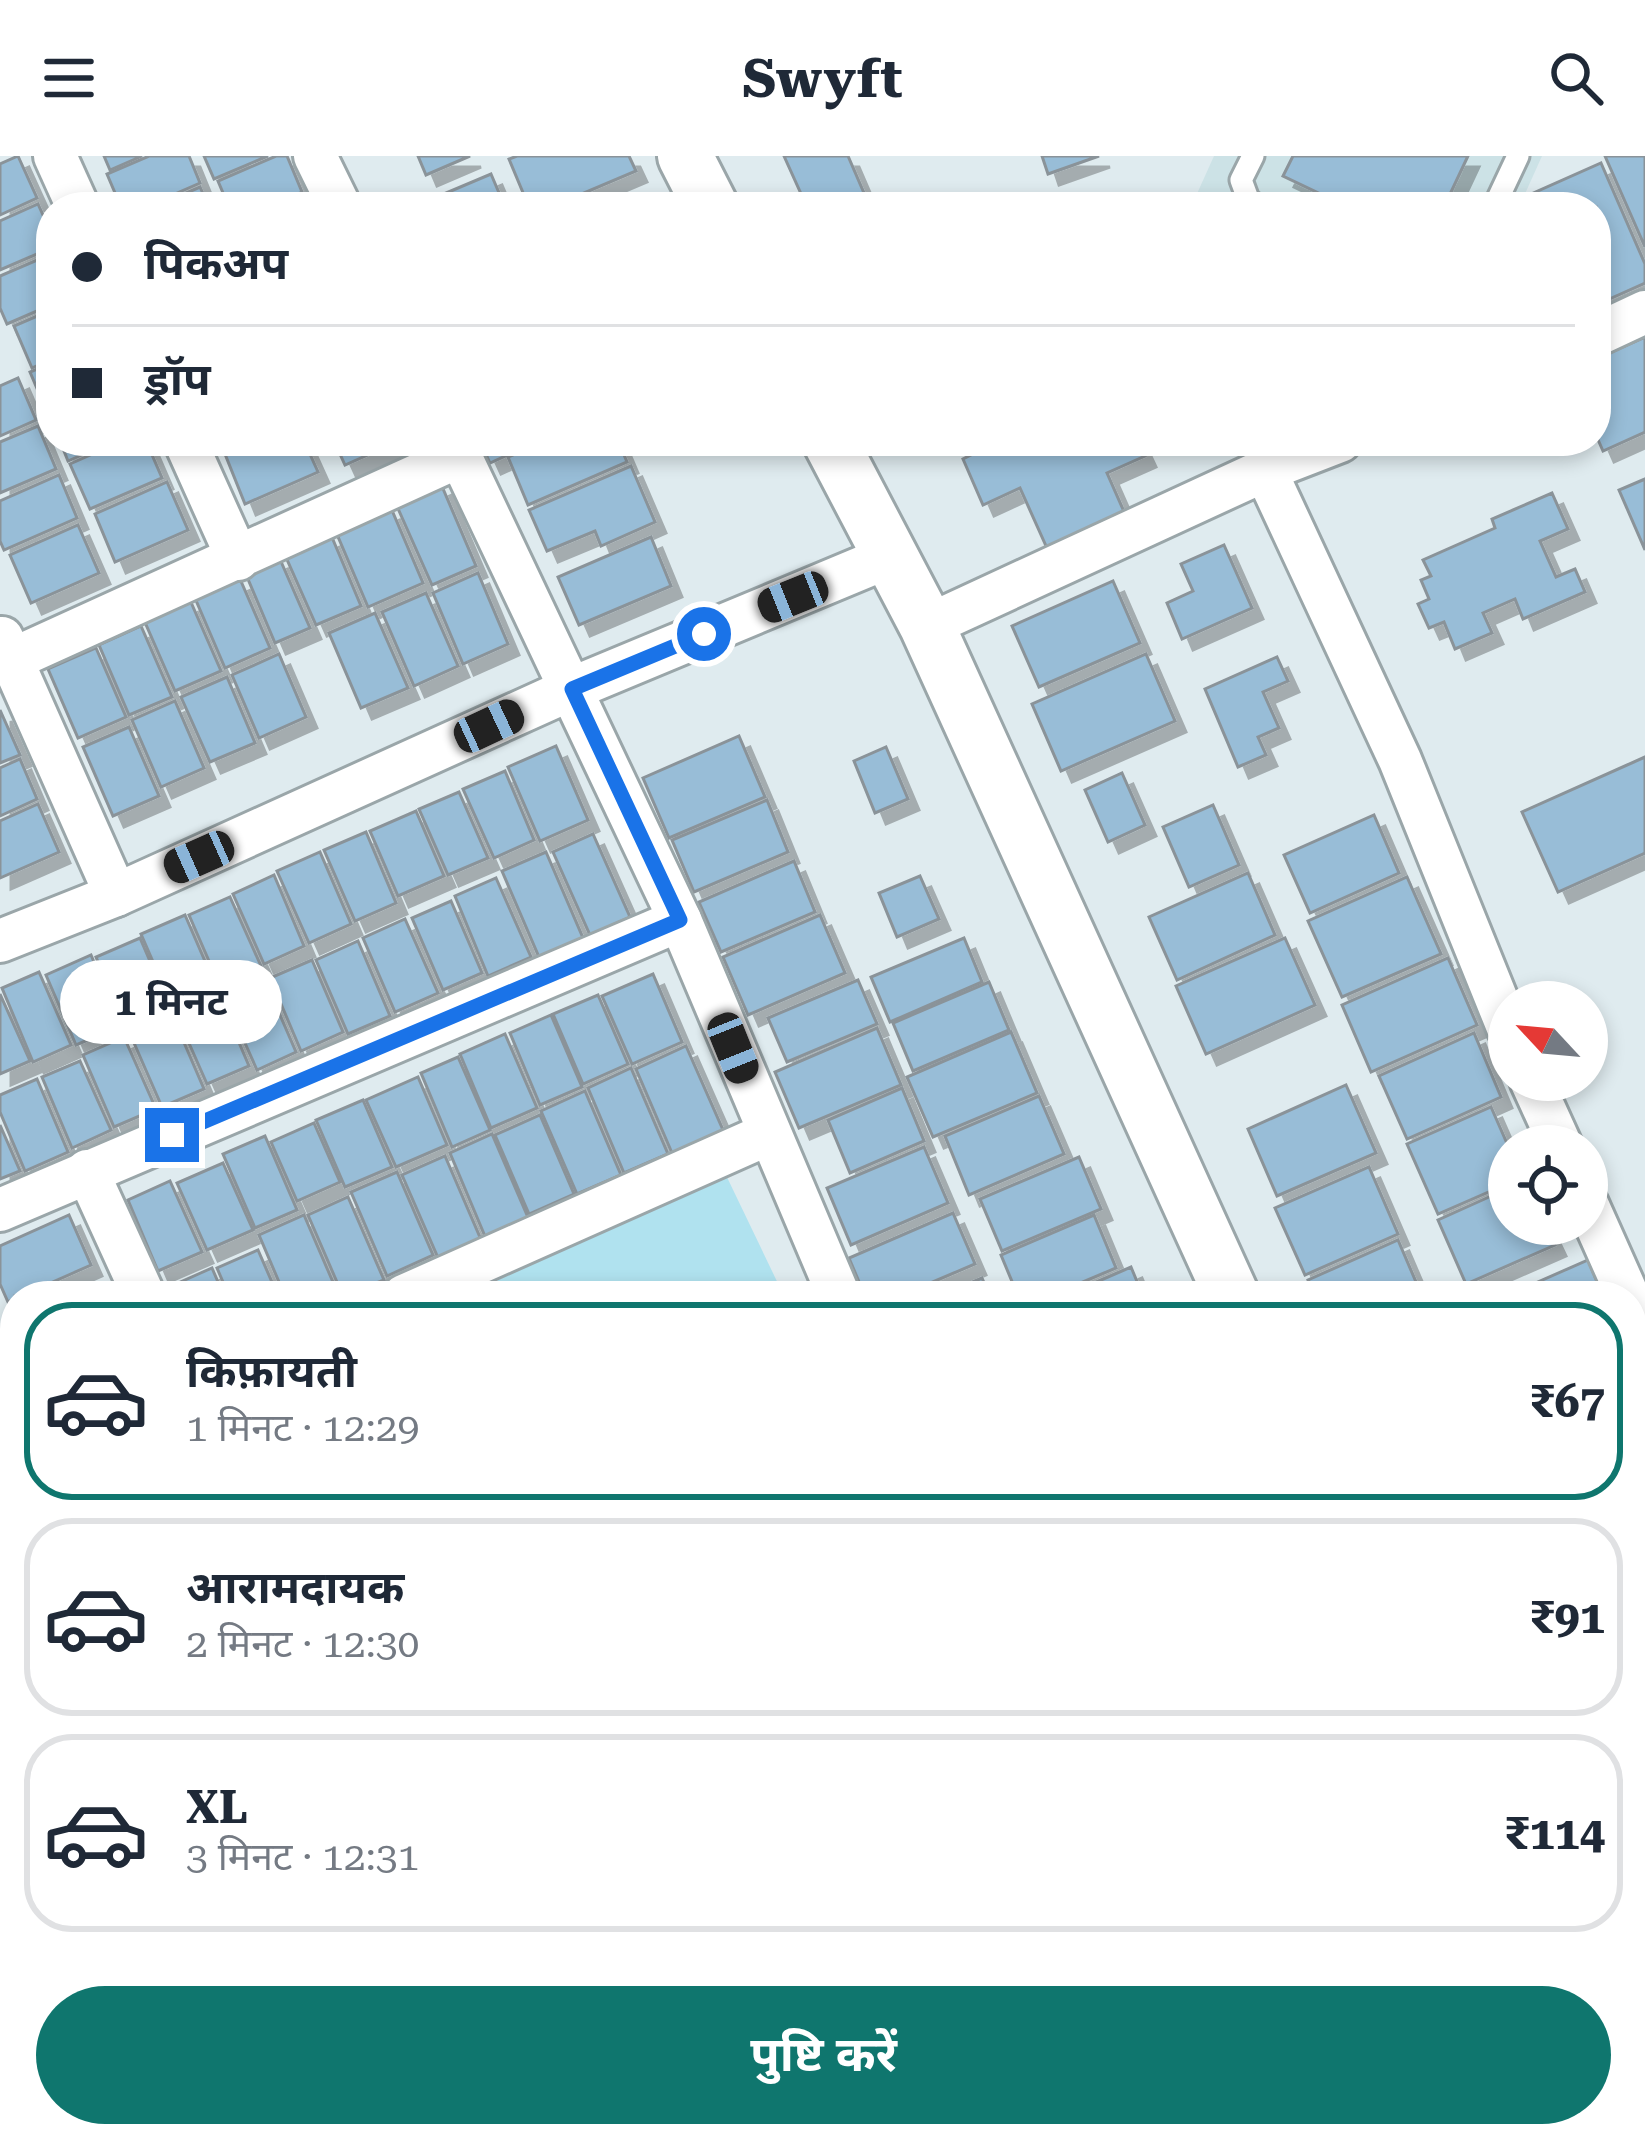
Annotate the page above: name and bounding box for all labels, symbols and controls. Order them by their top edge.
icon: menu [36,45,102,111]
icon: search [1543,45,1609,111]
text: Swyft [742,47,903,110]
text: पिकअप [144,237,288,290]
text: ड्रॉप [144,353,211,406]
car [753,567,833,627]
route start [677,607,731,661]
car [449,694,529,758]
car [159,826,239,888]
callout: 1 मिनट [61,961,283,1045]
text: 1 मिनट [114,979,228,1025]
north arrow [1488,981,1608,1101]
map controls [1488,981,1608,1245]
car [703,1008,763,1088]
route end [145,1108,199,1162]
button: locate [1488,1125,1608,1245]
text: किफ़ायती [186,1345,357,1398]
icon: car [42,1347,150,1455]
text: ₹67 [1529,1375,1605,1428]
text: 1 मिनट · 12:29 [186,1405,419,1451]
text: आरामदायक [186,1561,404,1614]
icon: car [42,1563,150,1671]
text: ₹91 [1529,1591,1605,1644]
text: 2 मिनट · 12:30 [186,1621,419,1667]
icon: car [42,1779,150,1887]
text: XL [186,1781,248,1834]
text: ₹114 [1504,1807,1605,1860]
text: 3 मिनट · 12:31 [186,1834,419,1880]
button: पुष्टि करें [36,1986,1611,2124]

